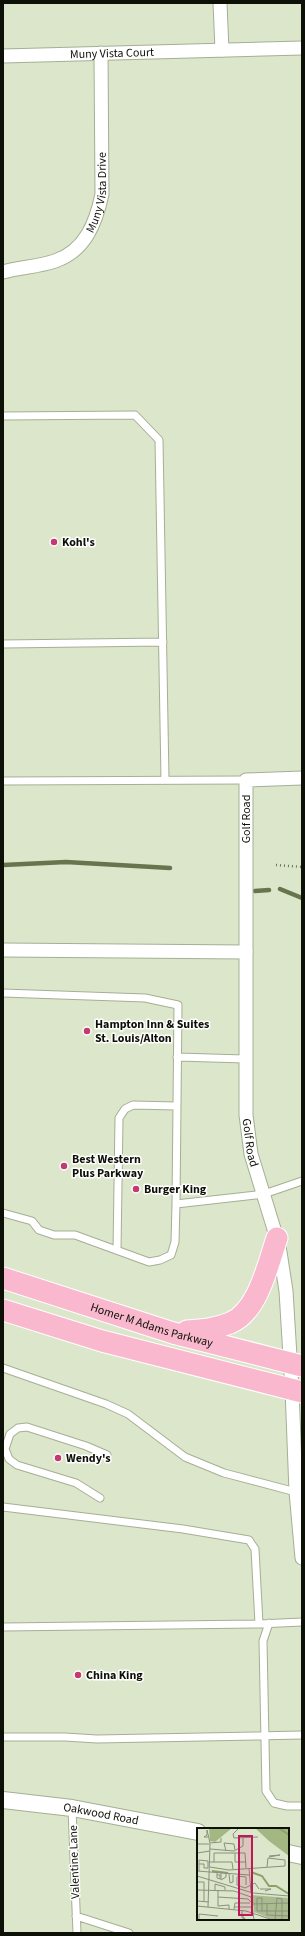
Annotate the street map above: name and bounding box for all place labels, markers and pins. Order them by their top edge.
place label: Kohl's [62,534,95,551]
marker: Kohl's [49,537,59,547]
place label: Hampton Inn & Suites St. Louis/Alton [95,1016,209,1047]
marker: Hampton Inn & Suites St. Louis/Alton [82,1026,92,1036]
place label: Best Western Plus Parkway [72,1151,144,1182]
marker: Best Western Plus Parkway [59,1161,69,1171]
place label: Burger King [144,1181,207,1198]
marker: Burger King [131,1184,141,1194]
place label: Wendy's [66,1450,111,1467]
marker: Wendy's [53,1453,63,1463]
place label: China King [86,1667,143,1684]
marker: China King [73,1670,83,1680]

